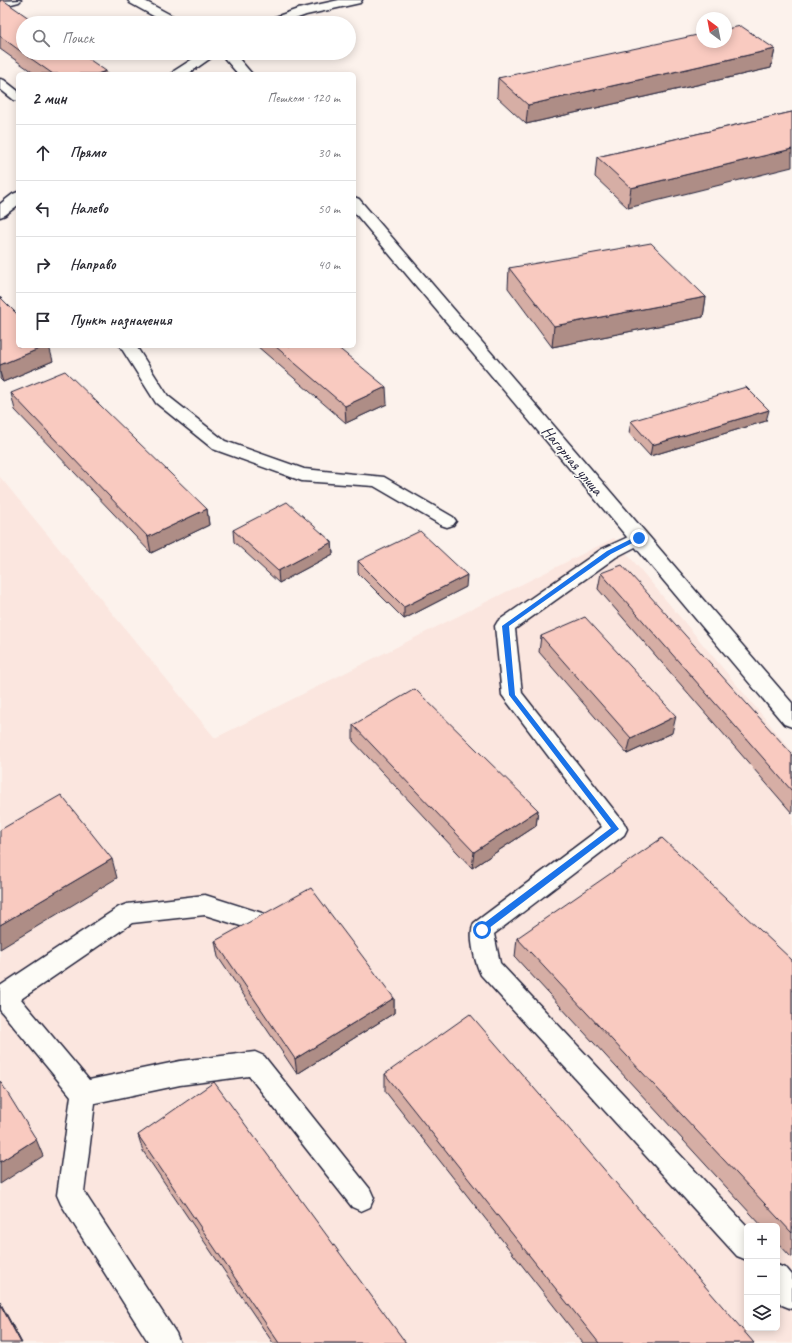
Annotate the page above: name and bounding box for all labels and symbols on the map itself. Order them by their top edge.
north arrow [696,12,732,48]
street label: Нагорная улица [537,422,608,500]
route end [630,529,648,547]
route start [473,921,491,939]

